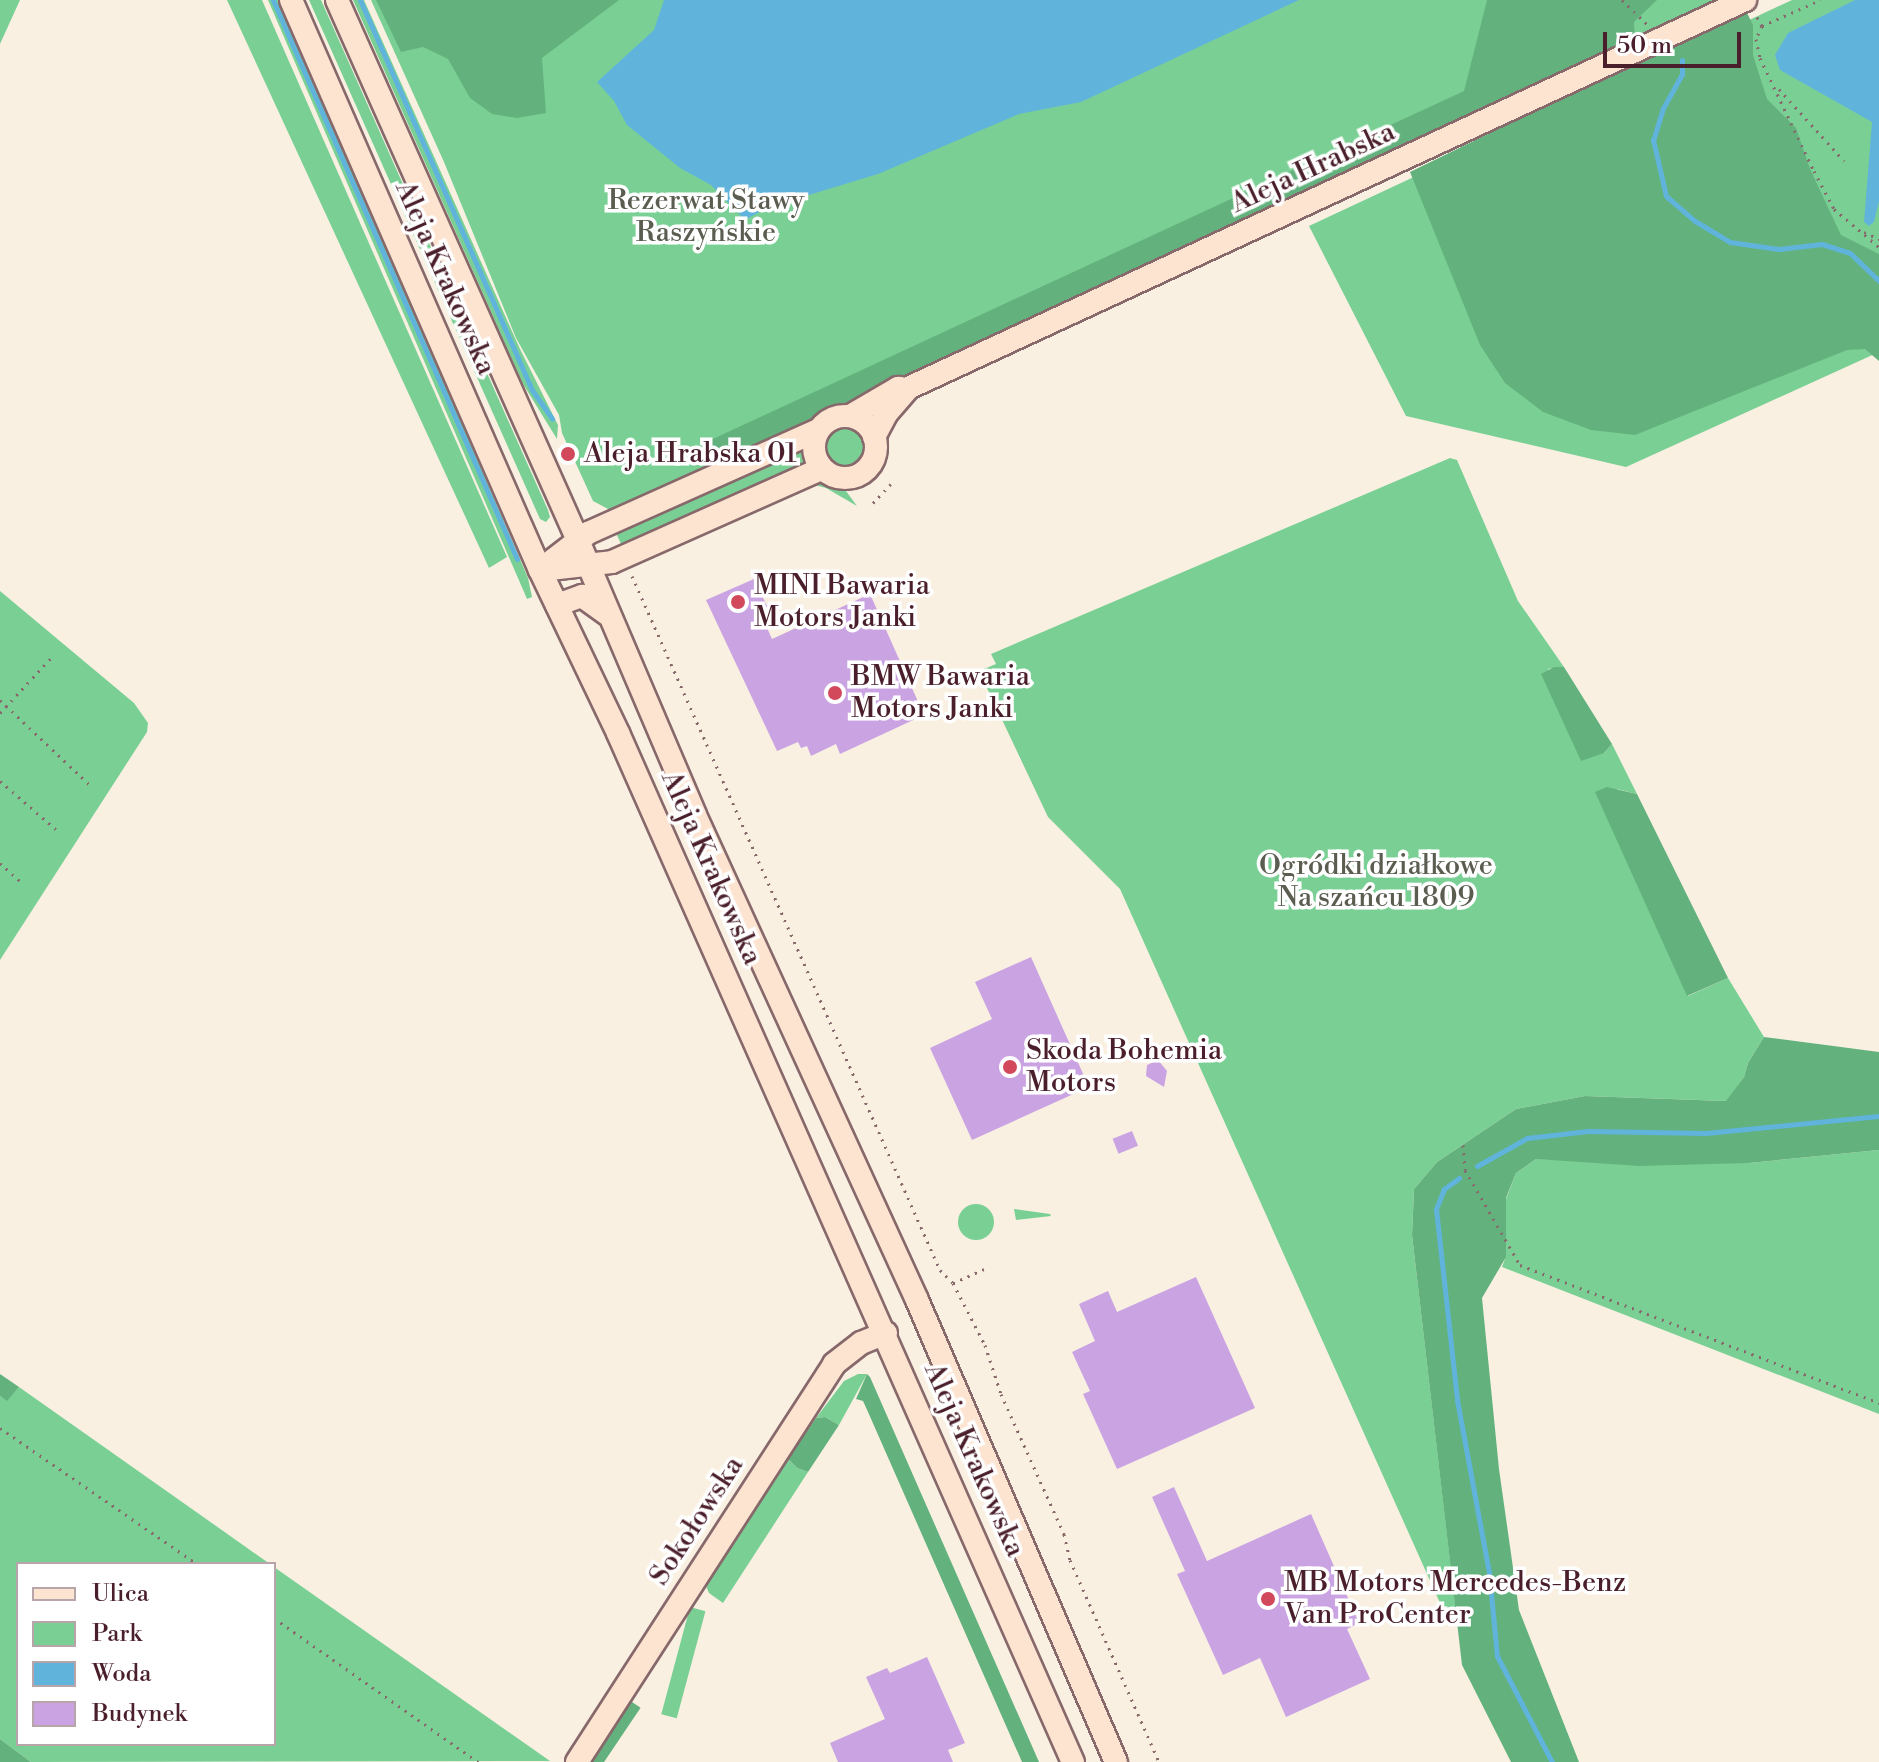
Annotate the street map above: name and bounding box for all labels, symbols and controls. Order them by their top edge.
scale bar [1607,16,1745,66]
text: 50 m [1617,31,1672,61]
street label: Aleja Hrabska [1226,115,1400,221]
street label: Aleja Krakowska [387,176,503,380]
park label: Rezerwat Stawy Raszyńskie [608,184,804,250]
place label: Aleja Hrabska 01 [584,437,797,471]
marker: Aleja Hrabska 01 [559,445,577,463]
place label: MINI Bawaria Motors Janki [754,569,930,635]
marker: MINI Bawaria Motors Janki [729,593,747,611]
place label: BMW Bawaria Motors Janki [851,660,1030,726]
marker: BMW Bawaria Motors Janki [826,684,844,702]
street label: Aleja Krakowska [653,766,769,970]
park label: Ogródki działkowe Na szańcu 1809 [1259,849,1493,915]
place label: Skoda Bohemia Motors [1026,1034,1222,1100]
marker: Skoda Bohemia Motors [1001,1058,1019,1076]
street label: Aleja Krakowska [916,1358,1032,1562]
street label: Sokołowska [643,1450,751,1592]
legend [16,1562,276,1746]
place label: MB Motors Mercedes-Benz Van ProCenter [1284,1566,1626,1632]
text: Ulica [92,1579,149,1609]
marker: MB Motors Mercedes-Benz Van ProCenter [1259,1590,1277,1608]
text: Park [92,1619,142,1649]
text: Woda [92,1659,151,1689]
text: Budynek [92,1699,187,1729]

